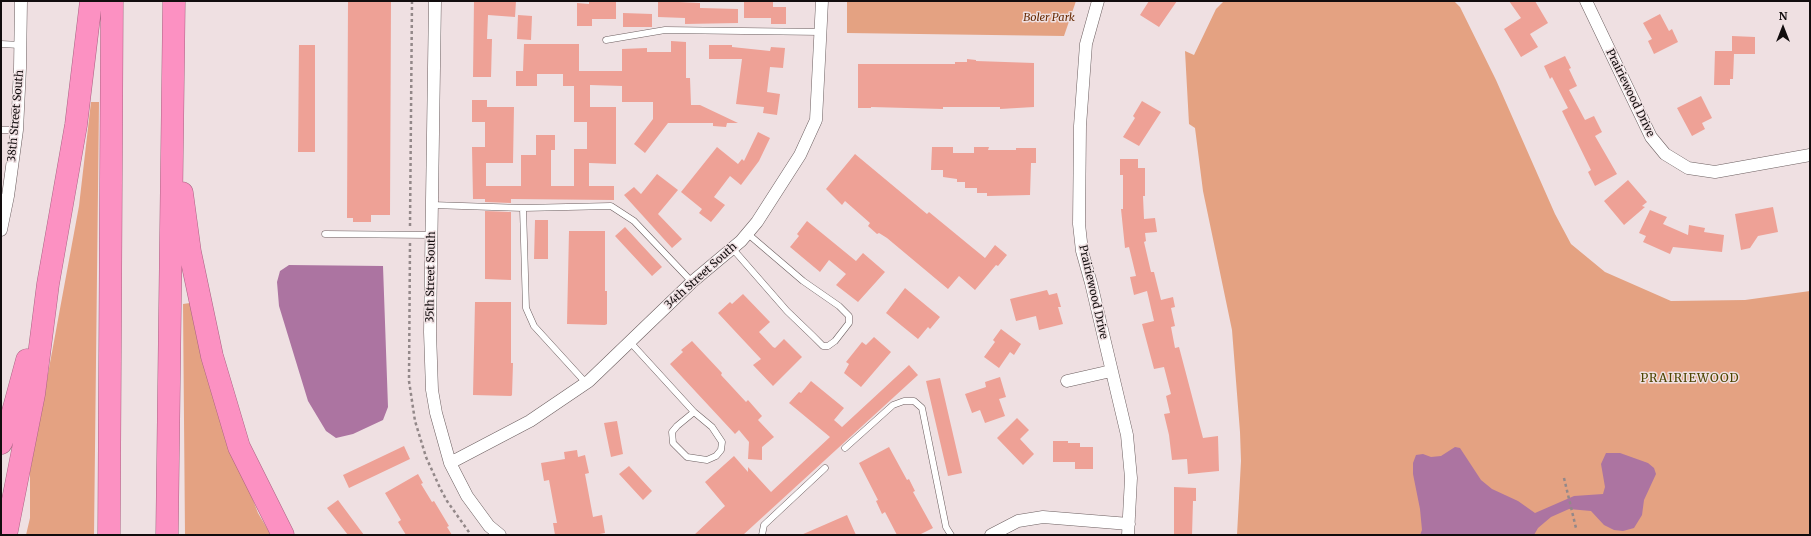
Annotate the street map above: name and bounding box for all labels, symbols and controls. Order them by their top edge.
north arrow [1763,8,1803,48]
text: N [1779,9,1787,23]
park label: Boler Park [1023,11,1075,25]
street label: Prairiewood Drive [1603,47,1657,139]
street label: 38th Street South [5,69,27,163]
street label: 35th Street South [424,231,438,323]
street label: 34th Street South [662,240,740,312]
street label: Prairiewood Drive [1076,244,1110,340]
district label: PRAIRIEWOOD [1640,372,1740,386]

